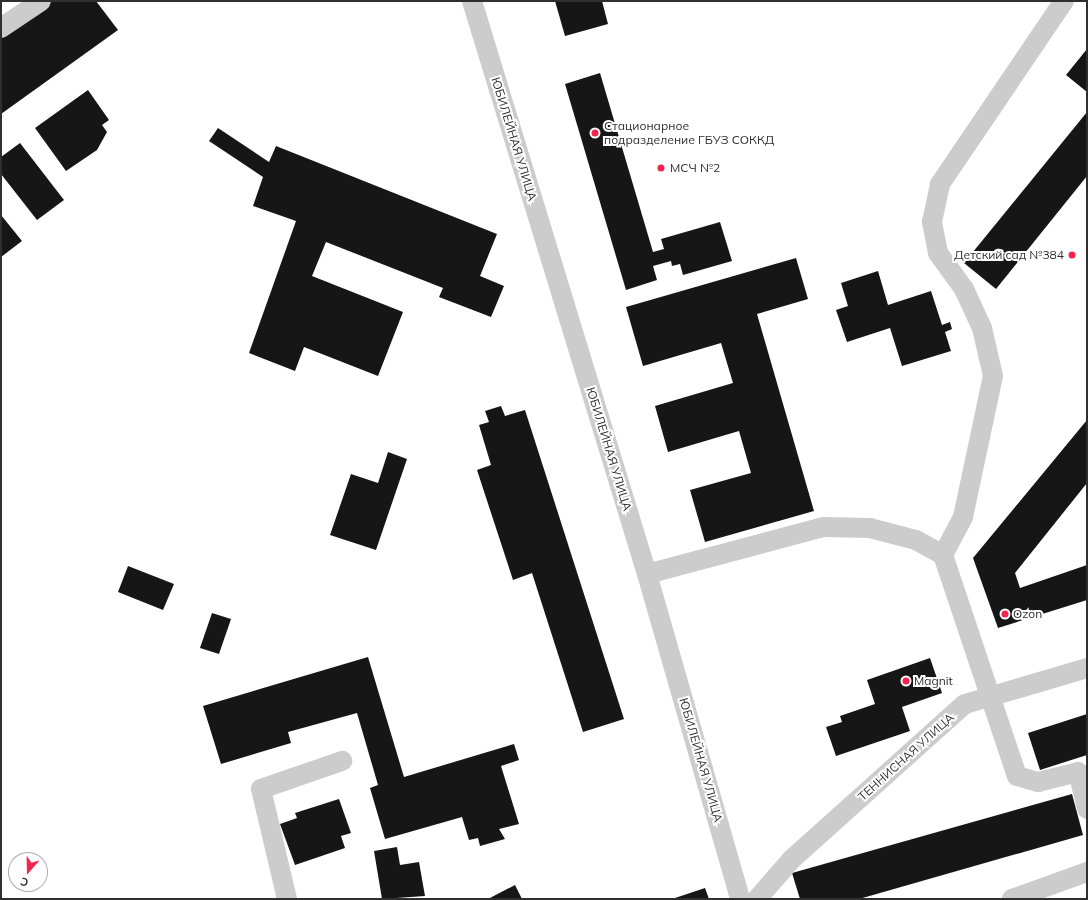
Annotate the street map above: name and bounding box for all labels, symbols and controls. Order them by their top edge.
street label: ЮБИЛЕЙНАЯ УЛИЦА [488,75,540,203]
place label: Стационарное подразделение ГБУЗ СОККД [604,119,774,147]
marker: Стационарное подразделение ГБУЗ СОККД [589,127,601,139]
place label: МСЧ №2 [670,161,720,175]
marker: МСЧ №2 [655,162,667,174]
place label: Детский сад №384 [954,248,1064,262]
marker: Детский сад №384 [1067,250,1077,260]
street label: ЮБИЛЕЙНАЯ УЛИЦА [583,385,635,513]
place label: Ozon [1013,607,1042,621]
marker: Ozon [1000,609,1010,619]
place label: Magnit [914,674,953,688]
marker: Magnit [901,676,911,686]
street label: ЮБИЛЕЙНАЯ УЛИЦА [676,696,726,824]
street label: ТЕННИСНАЯ УЛИЦА [855,710,957,804]
north arrow [8,852,48,892]
text: С [18,874,30,890]

